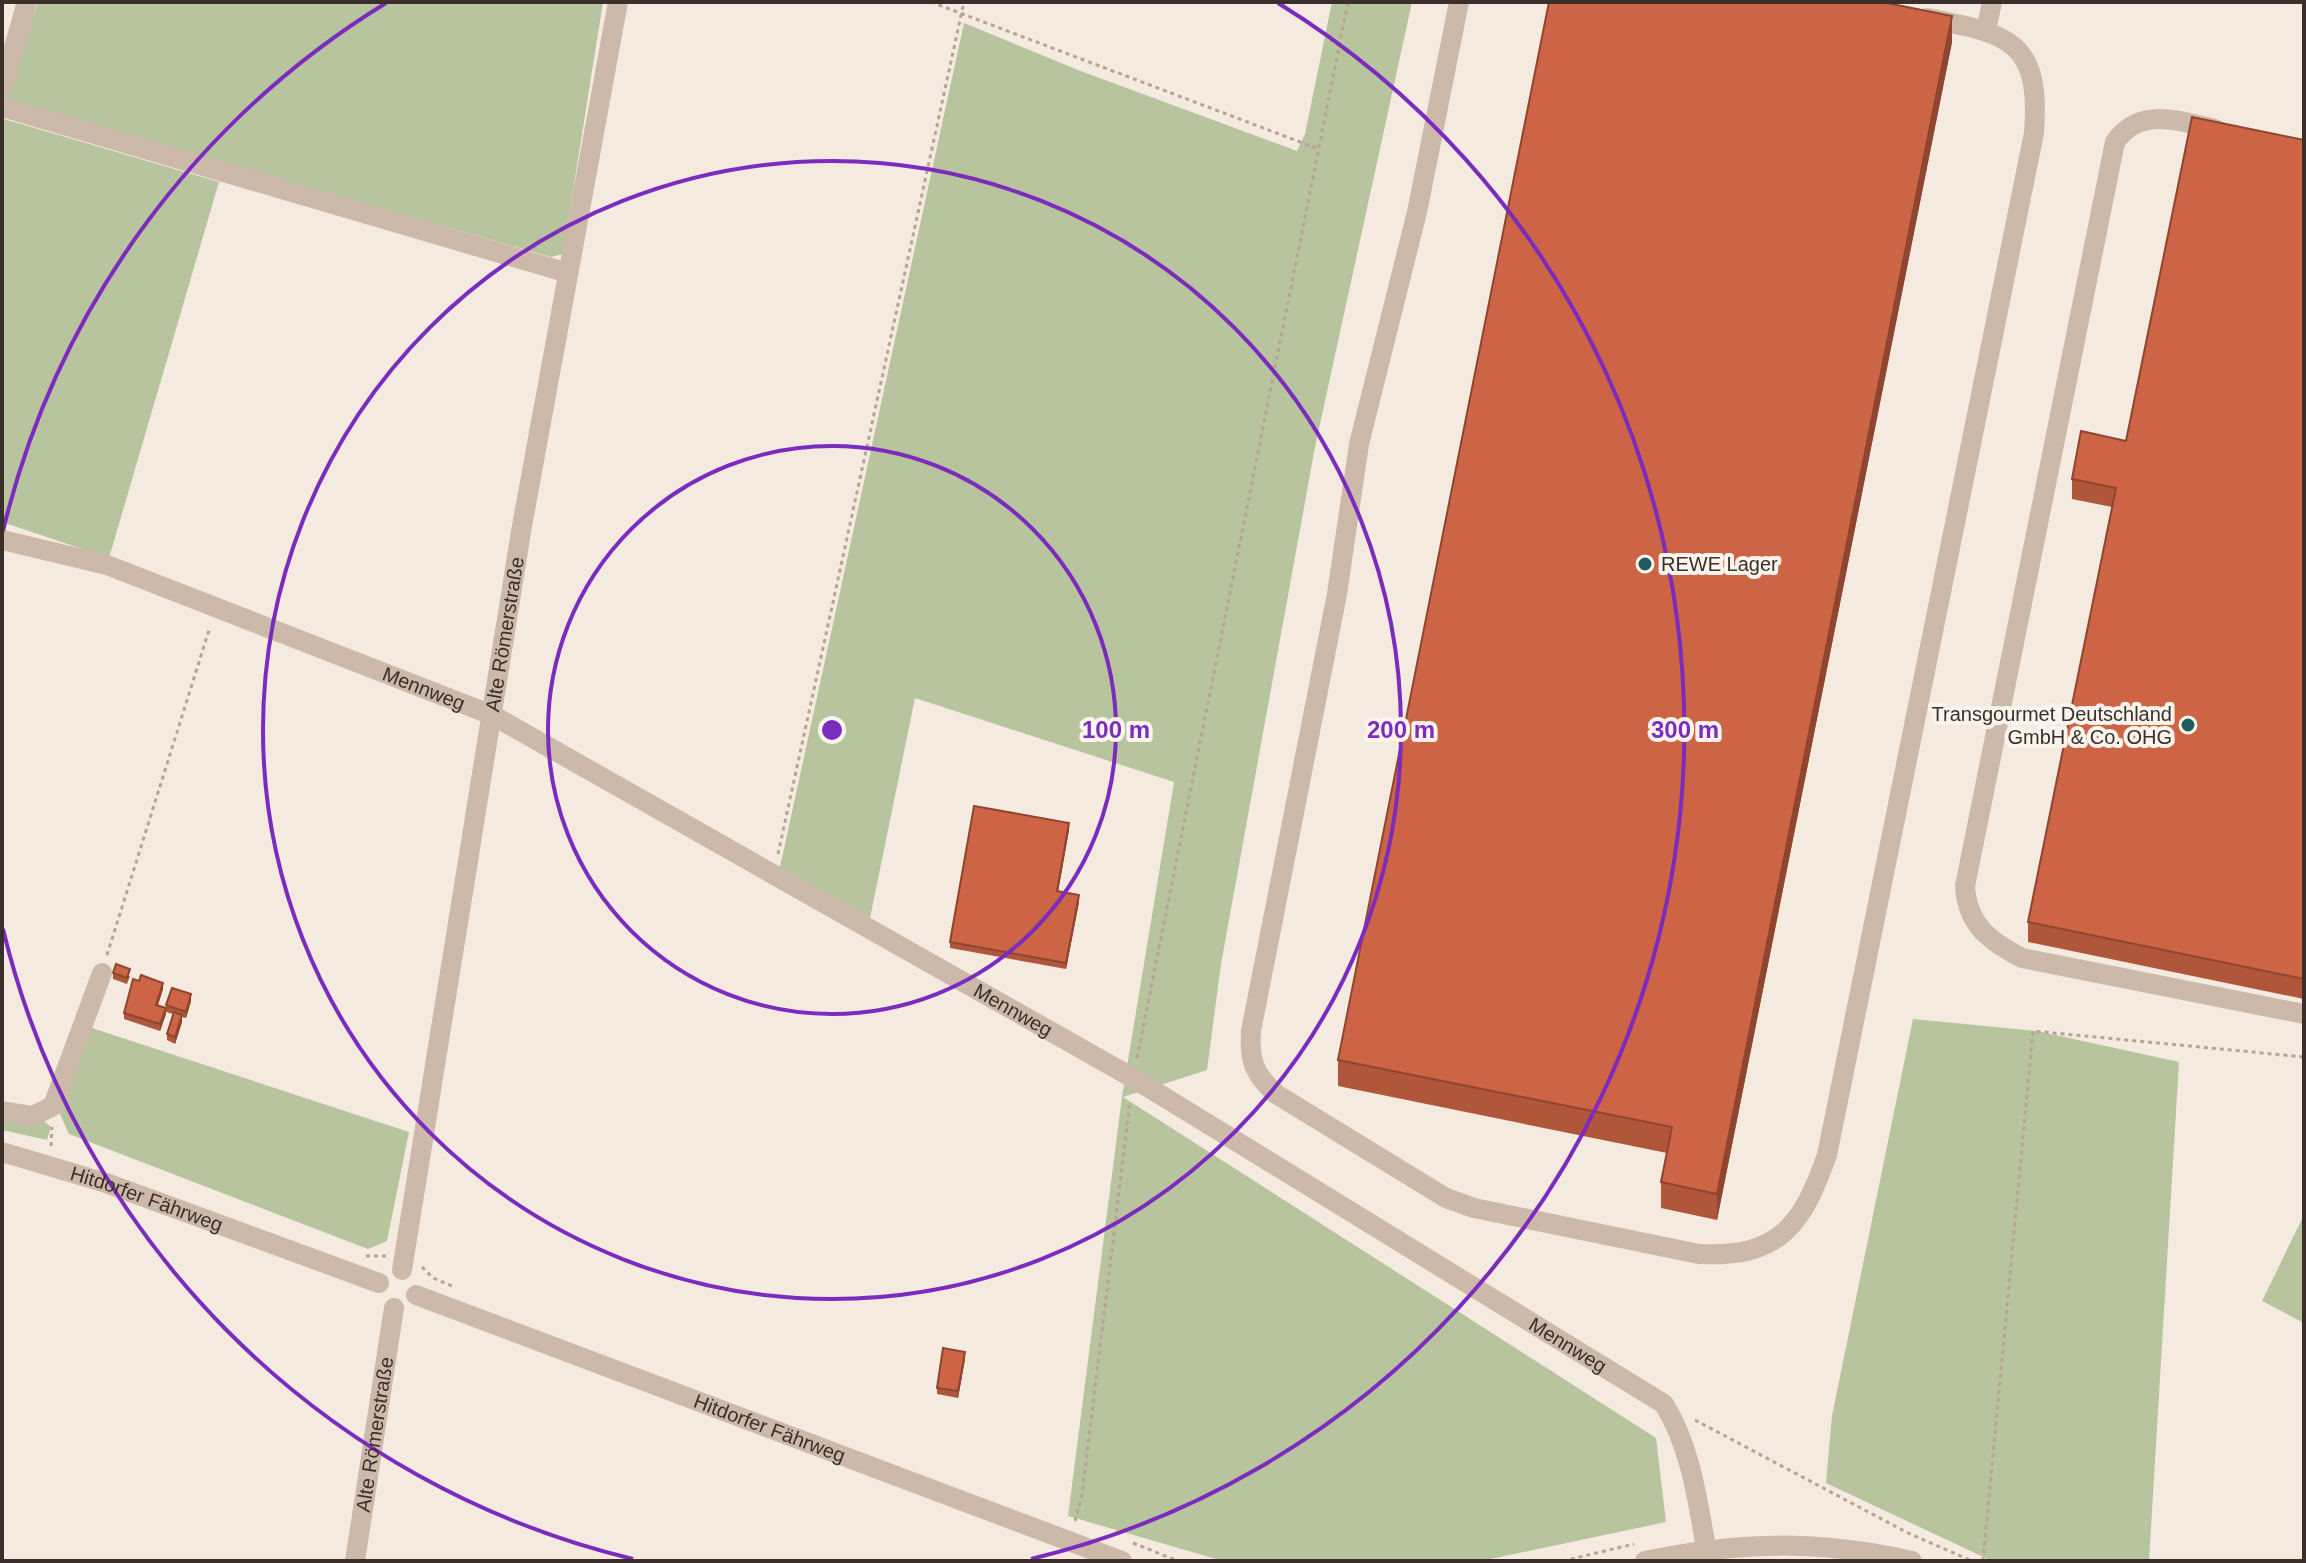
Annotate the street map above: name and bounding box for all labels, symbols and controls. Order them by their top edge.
place label: REWE Lager [1661,553,1778,575]
street label: Alte Römerstraße [481,555,528,713]
marker: REWE Lager [1636,555,1654,573]
street label: Mennweg [379,662,468,714]
place label: Transgourmet Deutschland GmbH & Co. OHG [1932,703,2172,748]
centre of rings [818,716,846,744]
text: 100 m [1082,716,1150,743]
text: 200 m [1367,716,1435,743]
text: 300 m [1651,716,1719,743]
marker: Transgourmet Deutschland GmbH & Co. OHG [2179,716,2197,734]
street label: Mennweg [970,979,1056,1041]
street label: Hitdorfer Fährweg [68,1162,226,1236]
street label: Mennweg [1525,1313,1611,1377]
street label: Alte Römerstraße [352,1355,397,1514]
street label: Hitdorfer Fährweg [691,1390,849,1467]

